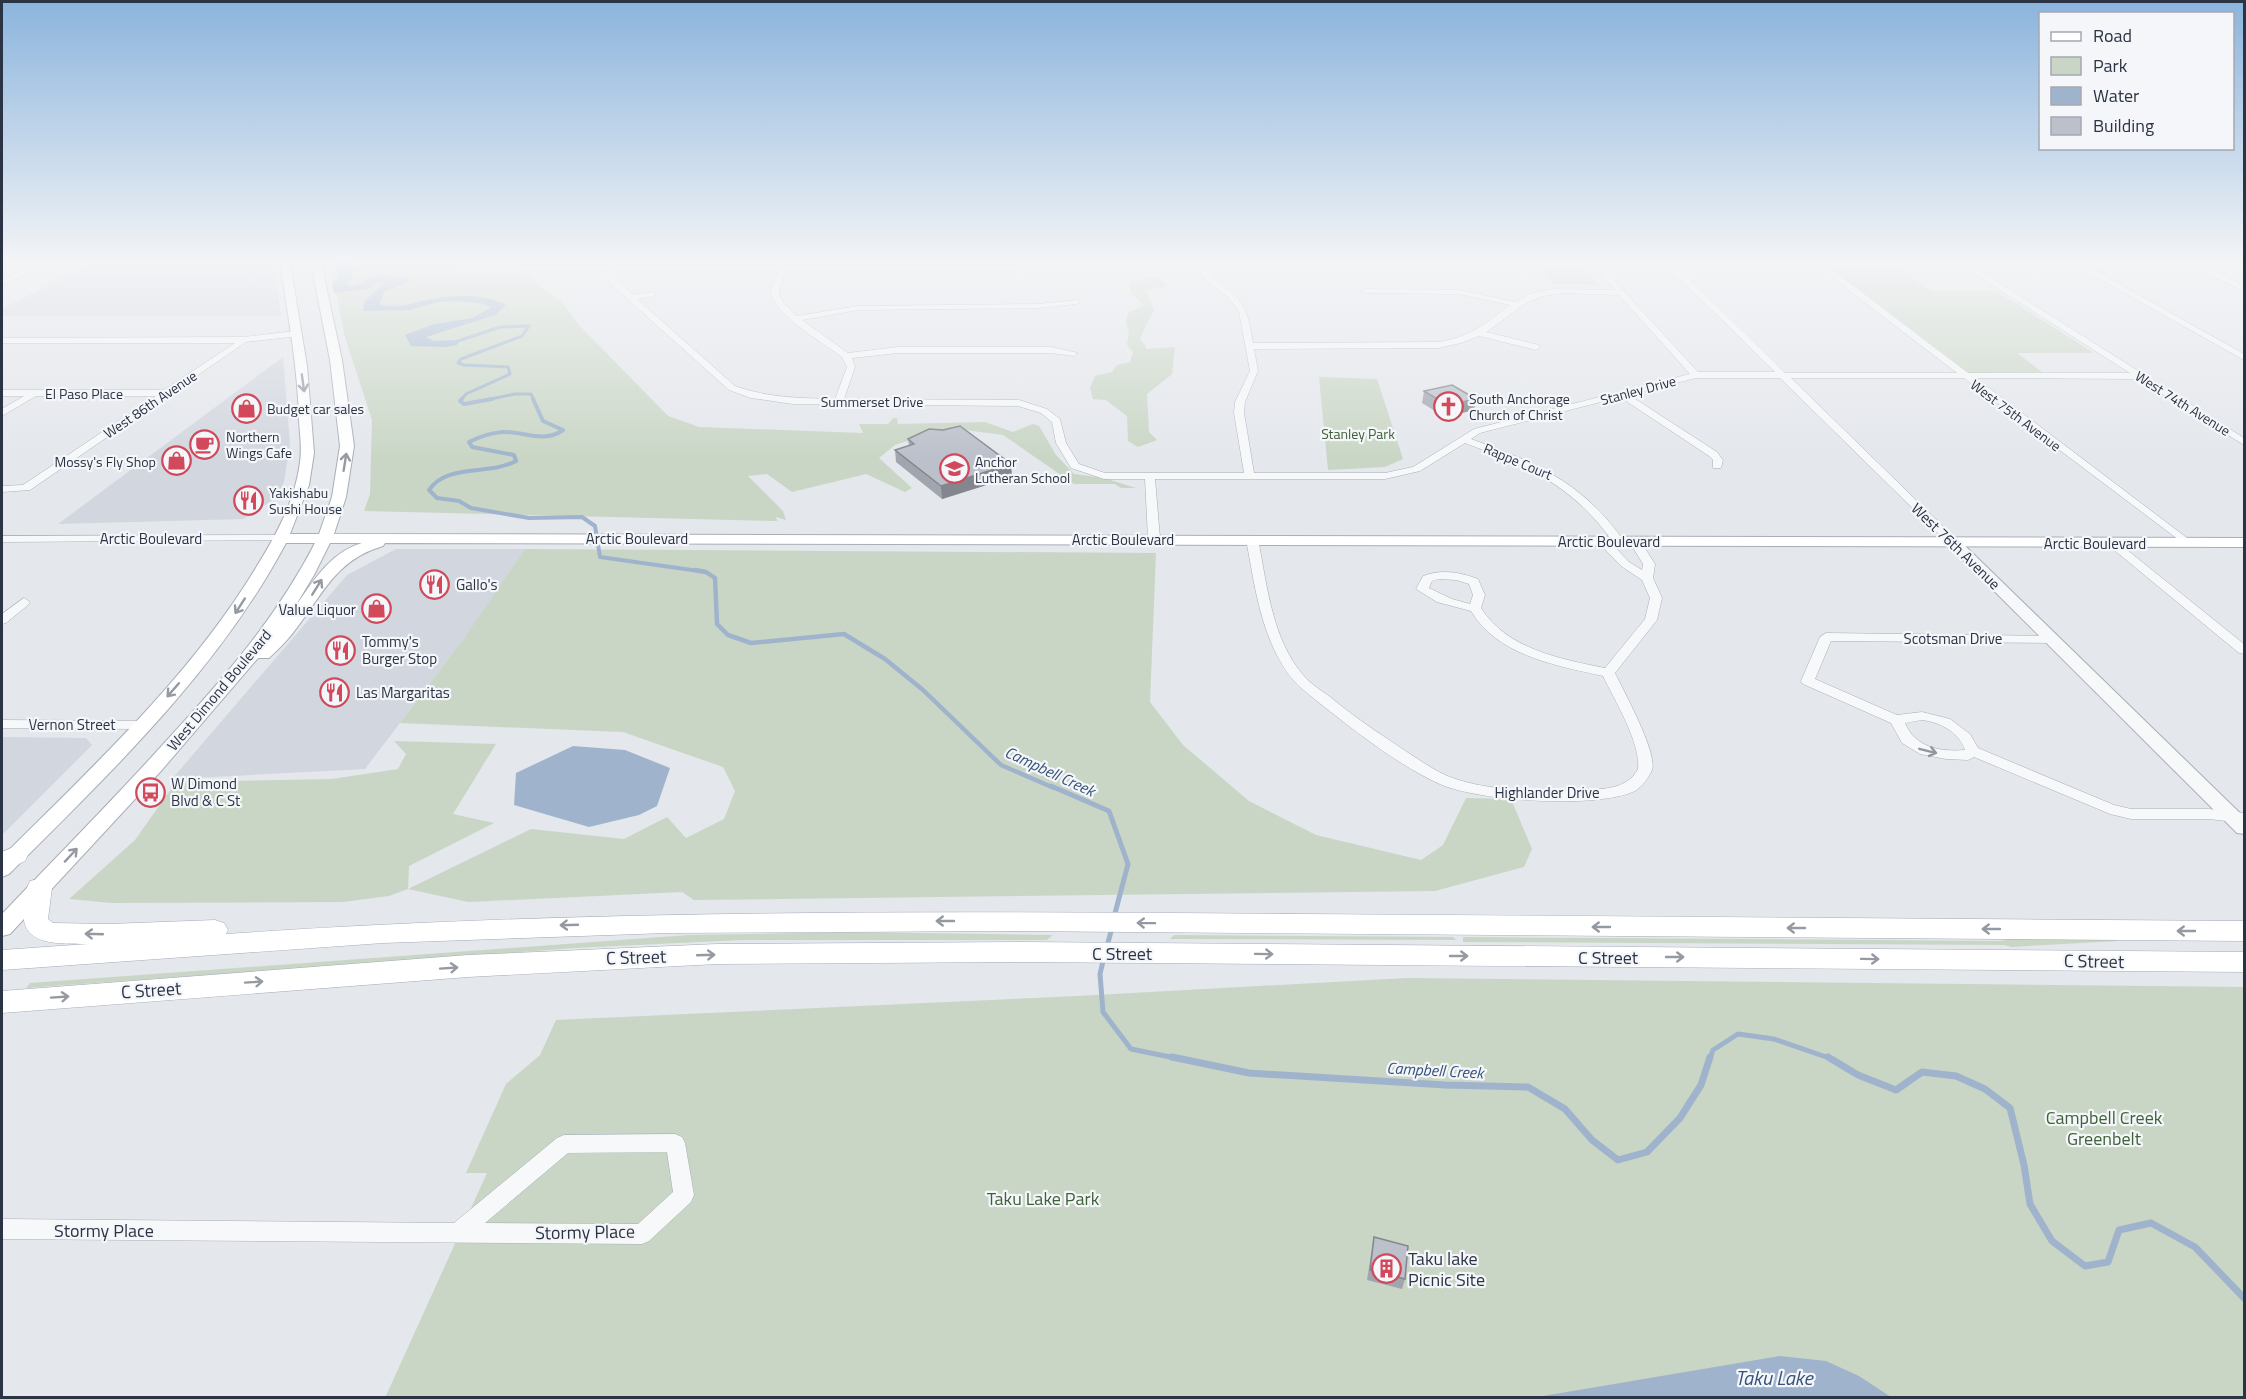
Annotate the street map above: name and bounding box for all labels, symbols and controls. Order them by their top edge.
legend [2039,12,2234,150]
text: Road [2093,22,2132,49]
text: Park [2093,52,2128,79]
text: Water [2093,82,2139,109]
text: Building [2093,112,2154,139]
street label: West 86th Avenue [99,365,201,443]
street label: West 74th Avenue [2131,365,2235,441]
street label: Stanley Drive [1598,370,1678,410]
one-way arrow [298,373,309,393]
street label: West 75th Avenue [1966,374,2066,456]
street label: El Paso Place [45,383,123,404]
place label: South Anchorage Church of Christ [1469,388,1570,425]
church icon: South Anchorage Church of Christ [1432,390,1464,422]
street label: Summerset Drive [821,391,923,412]
shop icon: Budget car sales [230,392,262,424]
place label: Budget car sales [267,398,364,419]
park label: Stanley Park [1321,423,1395,444]
place label: Northern Wings Cafe [226,426,292,463]
cafe icon: Northern Wings Cafe [189,428,221,460]
street label: Rappe Court [1480,437,1556,485]
shop icon: Mossy's Fly Shop [161,445,193,477]
place label: Mossy's Fly Shop [55,451,156,472]
place label: Anchor Lutheran School [975,451,1070,488]
one-way arrow [340,453,351,472]
school or university icon: Anchor Lutheran School [938,453,970,485]
place label: Yakishabu Sushi House [269,482,342,519]
restaurant icon: Yakishabu Sushi House [232,484,264,516]
street label: West 76th Avenue [1906,497,2006,595]
street label: Arctic Boulevard [100,527,202,550]
street label: Arctic Boulevard [586,527,688,550]
street label: Arctic Boulevard [1072,528,1174,551]
street label: Arctic Boulevard [1558,530,1660,553]
street label: Arctic Boulevard [2044,532,2146,555]
restaurant icon: Gallo's [419,568,451,600]
place label: Gallo's [456,573,497,596]
one-way arrow [312,579,324,596]
shop icon: Value Liquor [361,593,393,625]
one-way arrow [234,597,246,614]
place label: Value Liquor [278,598,356,621]
street label: West Dimond Boulevard [161,624,277,756]
street label: Scotsman Drive [1904,627,2002,650]
place label: Tommy's Burger Stop [362,630,437,670]
restaurant icon: Tommy's Burger Stop [325,634,357,666]
restaurant icon: Las Margaritas [319,676,351,708]
place label: Las Margaritas [356,681,450,704]
one-way arrow [167,682,180,698]
street label: Vernon Street [28,713,116,736]
water label: Campbell Creek [1001,740,1101,803]
one-way arrow [1918,745,1937,757]
place label: W Dimond Blvd & C St [171,772,241,812]
bus stop icon: W Dimond Blvd & C St [134,776,166,808]
street label: Highlander Drive [1494,781,1600,804]
one-way arrow [63,848,77,863]
one-way arrow [935,915,955,927]
one-way arrow [1137,917,1157,929]
one-way arrow [560,920,580,931]
one-way arrow [1592,921,1612,933]
one-way arrow [1787,922,1807,934]
one-way arrow [1982,923,2002,935]
one-way arrow [2177,925,2197,937]
one-way arrow [85,928,105,940]
street label: C Street [1092,940,1153,967]
street label: C Street [605,942,667,972]
street label: C Street [1578,944,1639,971]
street label: C Street [2064,947,2125,975]
one-way arrow [1254,948,1274,960]
one-way arrow [696,949,716,960]
one-way arrow [1449,950,1469,962]
one-way arrow [1665,951,1685,963]
one-way arrow [1860,953,1880,965]
one-way arrow [438,962,458,973]
street label: C Street [120,974,183,1006]
one-way arrow [244,977,264,988]
one-way arrow [49,992,69,1003]
water label: Campbell Creek [1386,1055,1486,1085]
park label: Campbell Creek Greenbelt [2046,1104,2163,1152]
park label: Taku Lake Park [987,1185,1100,1212]
street label: Stormy Place [54,1217,154,1244]
street label: Stormy Place [535,1218,635,1246]
place label: Taku lake Picnic Site [1408,1245,1485,1293]
building icon: Taku lake Picnic Site [1371,1252,1403,1284]
water label: Taku Lake [1735,1362,1814,1393]

